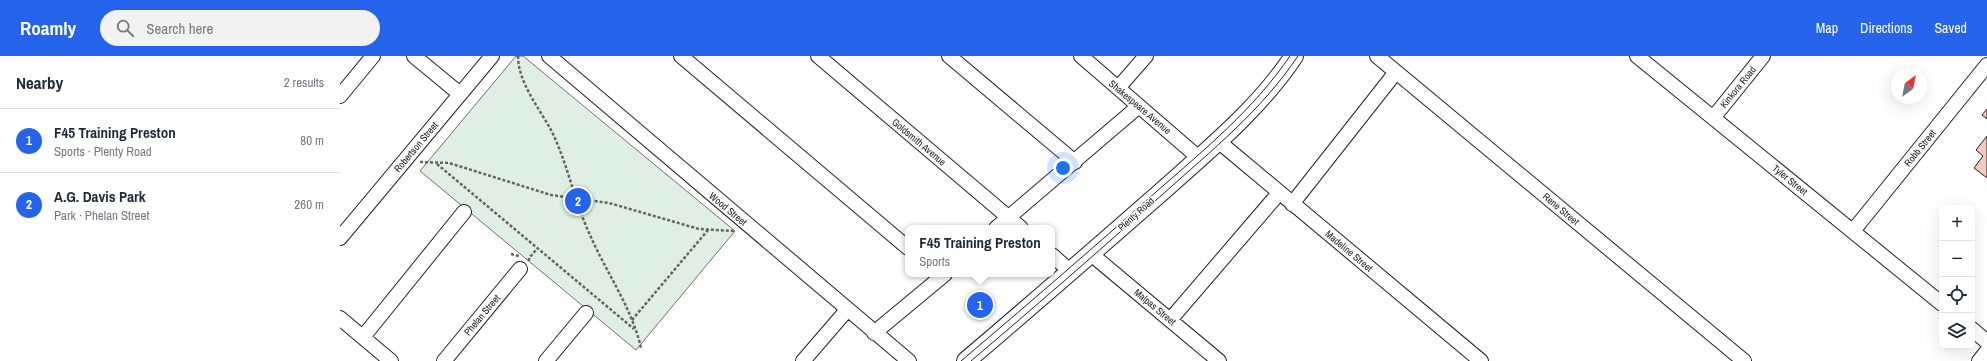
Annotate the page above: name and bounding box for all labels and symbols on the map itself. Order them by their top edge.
street label: Kinkora Road [1717,63,1759,111]
north arrow [1891,68,1927,104]
street label: Shakespeare Avenue [1106,77,1174,137]
street label: Goldsmith Avenue [889,116,949,169]
street label: Robertson Street [391,119,441,175]
street label: Robb Street [1901,126,1939,169]
your location [1053,158,1073,178]
street label: Tyler Street [1770,162,1811,199]
pin: 2 [565,186,591,216]
street label: Wood Street [706,189,750,229]
street label: Rene Street [1540,190,1582,229]
street label: Plenty Road [1115,194,1157,234]
street label: Madeline Street [1323,227,1376,275]
street label: Malpas Street [1131,286,1179,329]
pin: 1 [967,290,993,320]
street label: Phelan Street [461,291,503,338]

